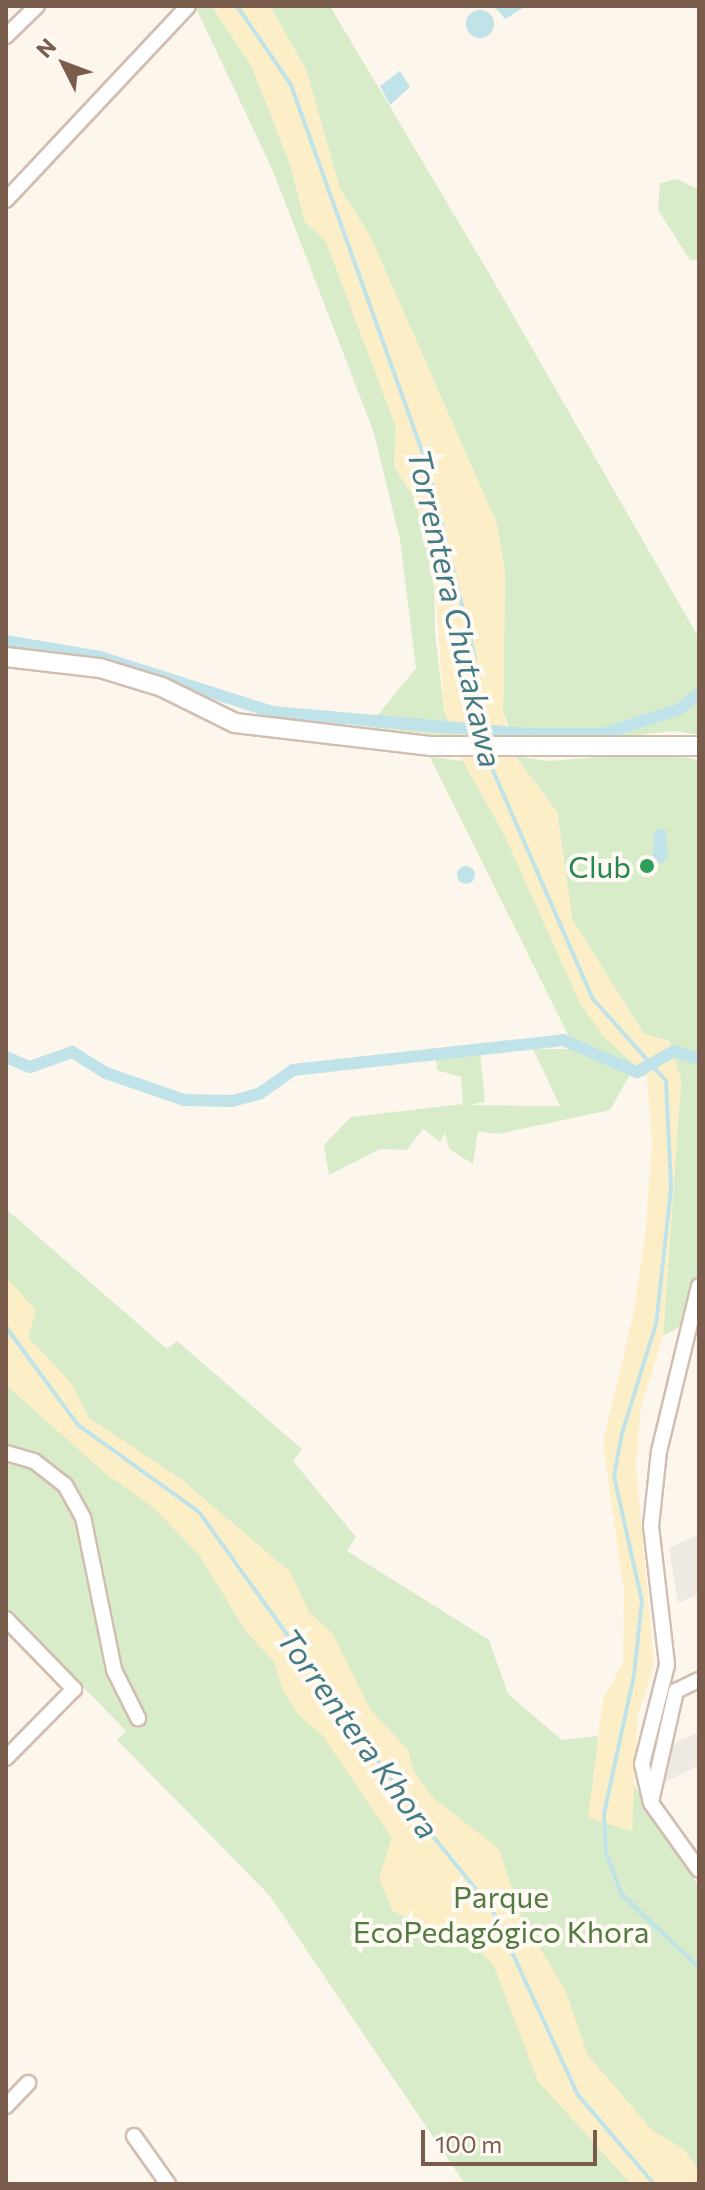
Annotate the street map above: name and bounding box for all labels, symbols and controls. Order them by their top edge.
north arrow [24,24,104,104]
text: N [30,32,61,63]
water label: Torrentera Chutakawa [401,445,511,771]
place label: Club [568,848,631,884]
marker: Club [638,857,656,875]
water label: Torrentera Khora [270,1620,448,1846]
park label: Parque EcoPedagógico Khora [353,1878,649,1948]
scale bar [425,2114,601,2164]
text: 100 m [435,2129,502,2158]

